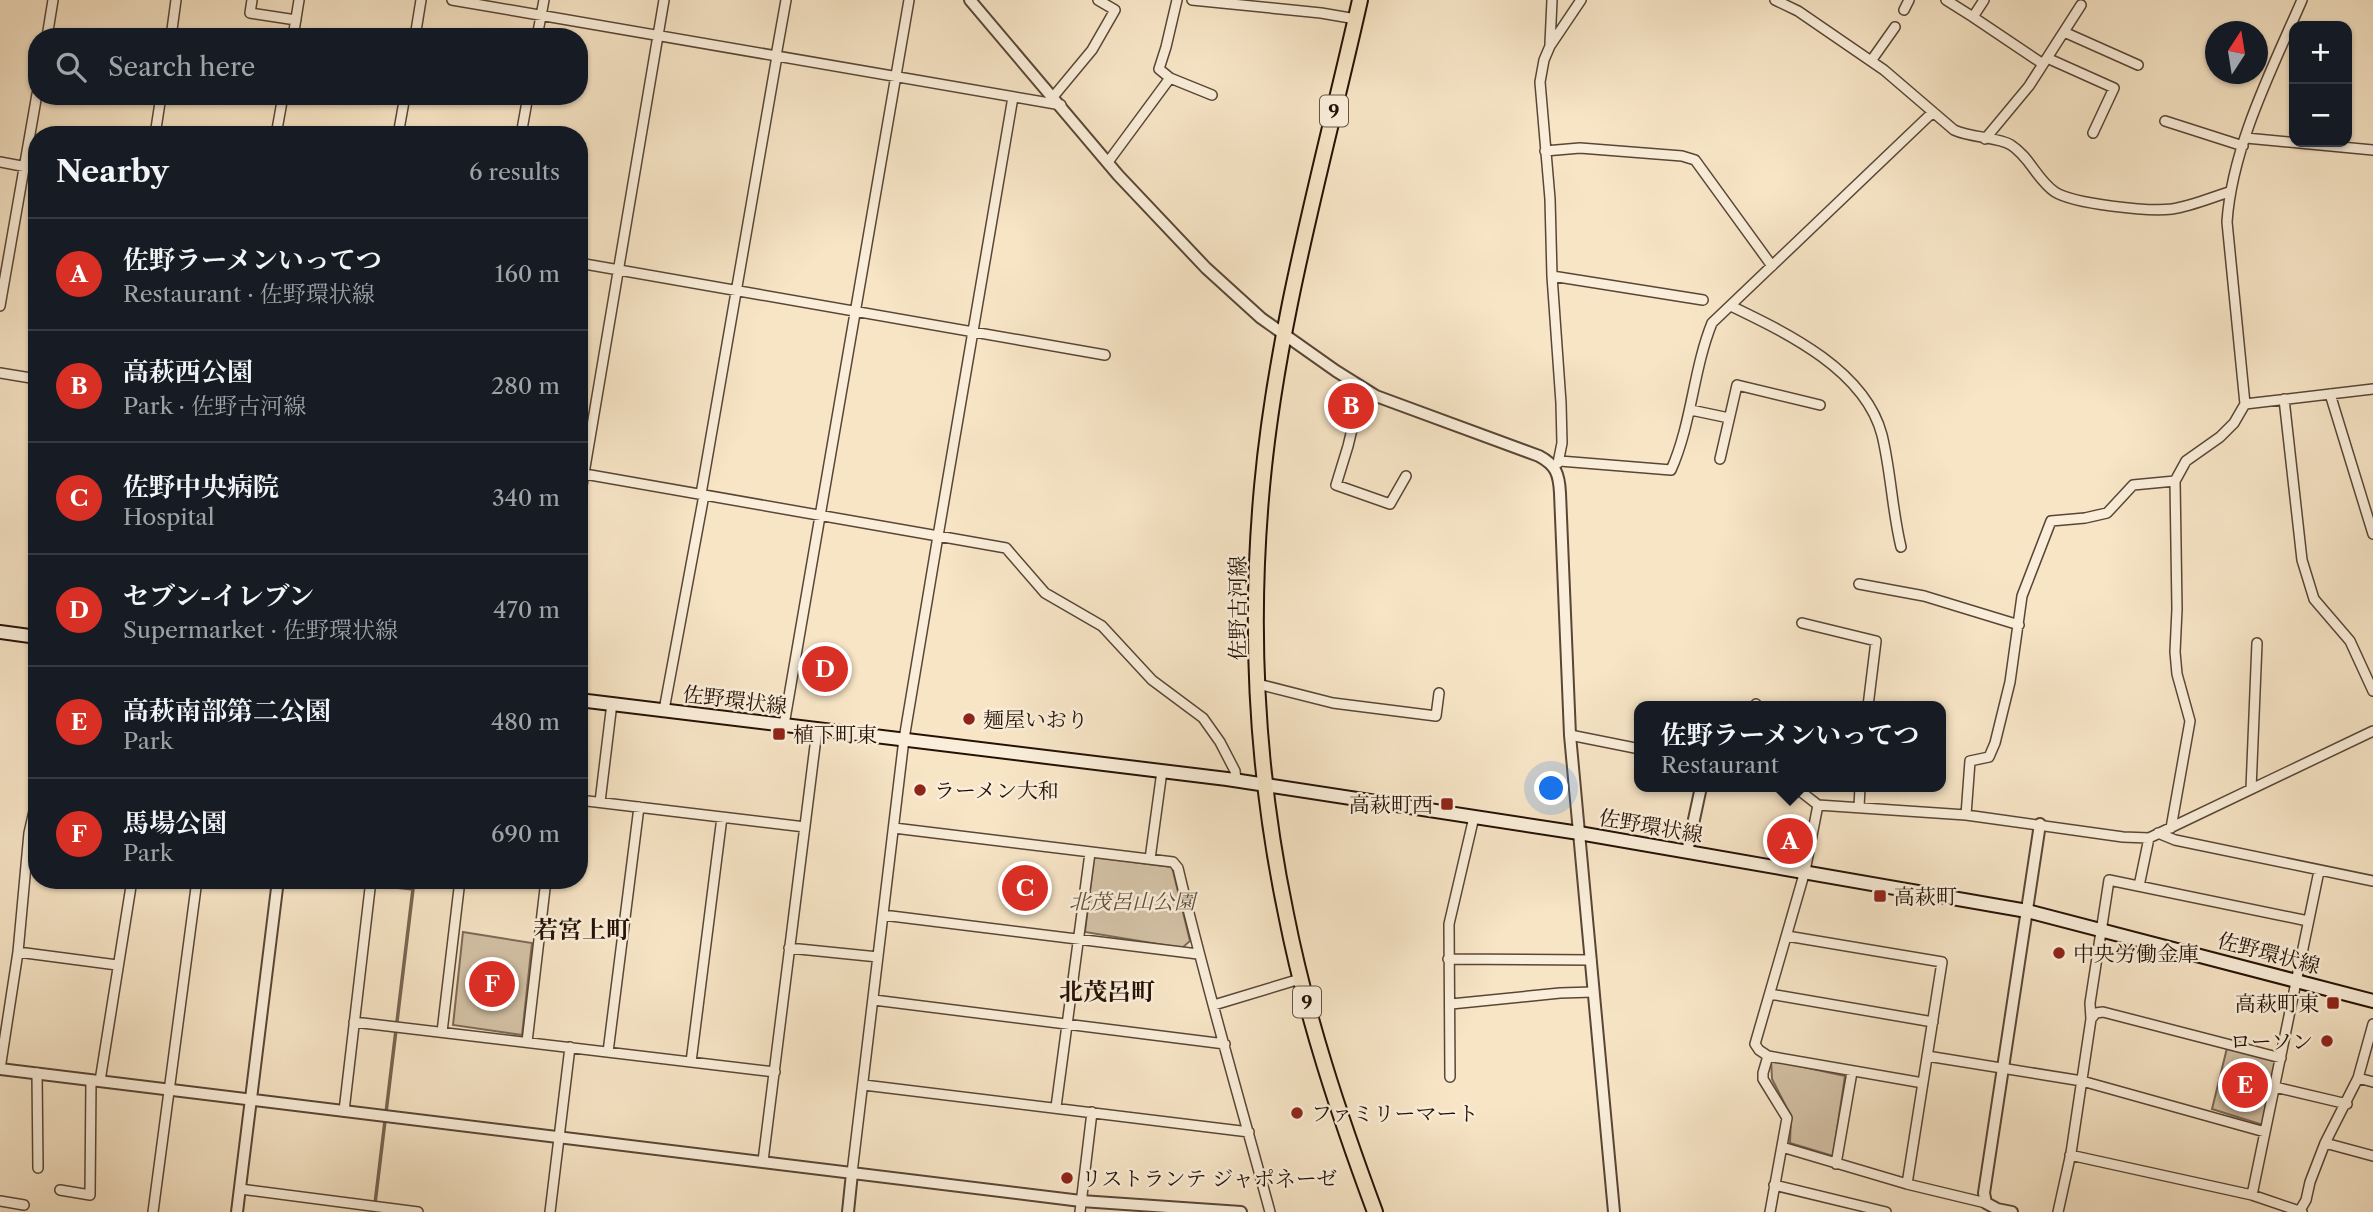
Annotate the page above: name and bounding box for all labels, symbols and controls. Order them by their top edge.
north arrow [2205,21,2268,84]
map controls [2289,21,2352,147]
button: + [2289,21,2352,84]
search box [28,28,588,105]
icon: search [52,48,90,86]
text: Search here [108,51,255,83]
button: − [2289,84,2352,147]
road number: 9 [1320,96,1348,127]
text: Nearby [56,153,169,190]
text: 6 results [469,158,560,186]
text: 佐野ラーメンいってつ [123,244,382,276]
text: A [70,260,88,288]
text: 160 m [495,260,560,288]
text: Restaurant · 佐野環状線 [123,280,375,308]
text: 高萩西公園 [123,356,253,388]
text: B [70,372,88,400]
text: 280 m [491,372,560,400]
pin: B [1328,380,1374,432]
text: Park · 佐野古河線 [123,392,306,420]
text: 佐野中央病院 [123,471,279,503]
text: C [70,484,88,512]
text: 340 m [492,484,560,512]
text: Hospital [123,503,215,531]
street label: 佐野古河線 [1225,556,1250,661]
text: セブン-イレブン [123,580,314,612]
text: D [69,596,89,624]
text: 470 m [493,596,560,624]
text: Supermarket · 佐野環状線 [123,616,398,644]
pin: D [802,643,848,695]
street label: 佐野環状線 [681,681,789,719]
text: 高萩南部第二公園 [123,695,331,727]
popup [1634,701,1946,792]
place label: 麺屋いおり [983,707,1088,732]
text: E [71,708,87,736]
text: 480 m [491,708,560,736]
marker: 麺屋いおり [961,711,977,727]
text: 佐野ラーメンいってつ [1661,719,1919,751]
place label: 植下町東 [793,722,877,747]
marker: 植下町東 [771,726,787,742]
text: Park [123,727,173,755]
text: Restaurant [1661,751,1779,779]
your location [1534,771,1568,805]
place label: ラーメン大和 [934,778,1059,803]
marker: ラーメン大和 [912,782,928,798]
place label: 高萩町西 [1349,792,1433,817]
marker: 高萩町西 [1439,796,1455,812]
street label: 佐野環状線 [1597,805,1705,847]
text: 馬場公園 [123,807,227,839]
pin: A [1767,815,1813,867]
text: F [71,820,87,848]
text: 690 m [491,820,560,848]
text: Park [123,839,173,867]
pin: C [1002,862,1048,914]
place label: 高萩町 [1894,884,1957,909]
marker: 高萩町 [1872,888,1888,904]
park label: 北茂呂山公園 [1069,889,1198,914]
district label: 若宮上町 [534,915,630,944]
street label: 佐野環状線 [2215,927,2323,979]
place label: 中央労働金庫 [2073,941,2199,966]
marker: 中央労働金庫 [2051,945,2067,961]
pin: F [469,958,515,1010]
district label: 北茂呂町 [1059,977,1155,1006]
road number: 9 [1293,986,1321,1018]
place label: 高萩町東 [2235,991,2319,1016]
marker: 高萩町東 [2325,995,2341,1011]
place label: ローソン [2230,1029,2313,1054]
marker: ローソン [2319,1033,2335,1049]
pin: E [2222,1059,2268,1111]
place label: ファミリーマート [1311,1101,1479,1126]
marker: ファミリーマート [1289,1105,1305,1121]
place label: リストランテ ジャポネーゼ [1081,1166,1337,1191]
marker: リストランテ ジャポネーゼ [1059,1170,1075,1186]

